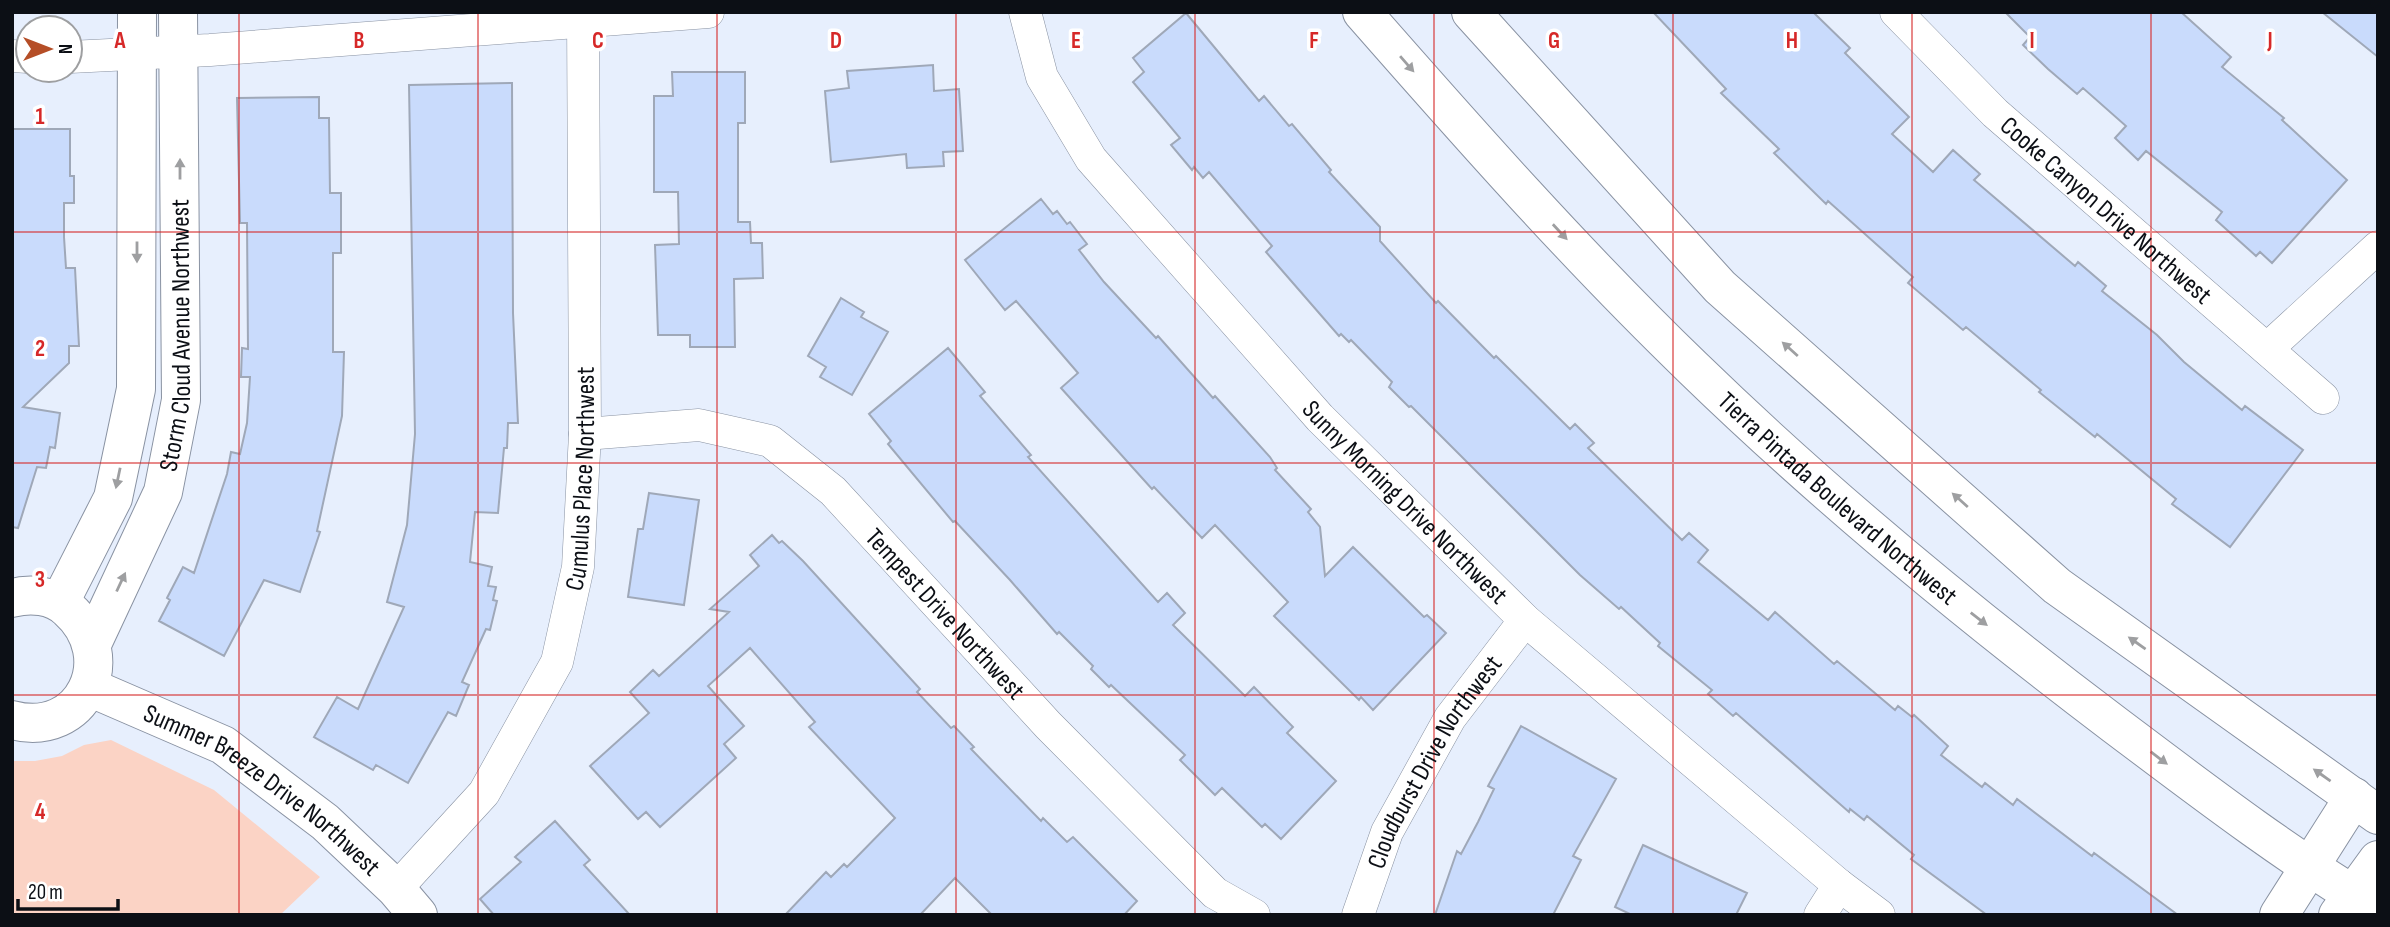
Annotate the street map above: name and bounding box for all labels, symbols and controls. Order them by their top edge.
north arrow [14,14,84,84]
text: A [114,27,127,55]
text: B [354,27,365,55]
text: C [592,27,604,55]
text: D [830,27,842,55]
text: E [1071,27,1081,55]
text: F [1309,27,1319,55]
text: G [1548,27,1560,55]
text: H [1786,27,1798,55]
text: I [2029,27,2035,55]
text: J [2266,27,2273,55]
text: N [53,44,76,54]
one-way arrow [1399,55,1415,73]
text: 1 [35,103,45,131]
street label: Cooke Canyon Drive Northwest [1993,111,2218,311]
one-way arrow [174,158,186,180]
street label: Storm Cloud Avenue Northwest [153,199,198,474]
one-way arrow [1552,223,1568,241]
one-way arrow [131,241,143,263]
text: 2 [35,335,45,363]
one-way arrow [1782,342,1799,357]
street label: Cumulus Place Northwest [559,367,602,594]
street label: Tierra Pintada Boulevard Northwest [1711,386,1963,612]
street label: Sunny Morning Drive Northwest [1295,395,1514,611]
one-way arrow [112,467,123,489]
one-way arrow [1952,493,1969,508]
street label: Tempest Drive Northwest [858,523,1031,707]
text: 3 [35,566,45,594]
one-way arrow [115,572,127,592]
one-way arrow [1969,611,1987,626]
one-way arrow [2128,636,2146,650]
street label: Cloudburst Drive Northwest [1361,650,1509,873]
street label: Summer Breeze Drive Northwest [139,699,386,883]
one-way arrow [2150,751,2168,765]
one-way arrow [2313,768,2331,782]
text: 4 [35,798,46,826]
scale bar [18,867,117,911]
text: 20 m [28,880,63,905]

